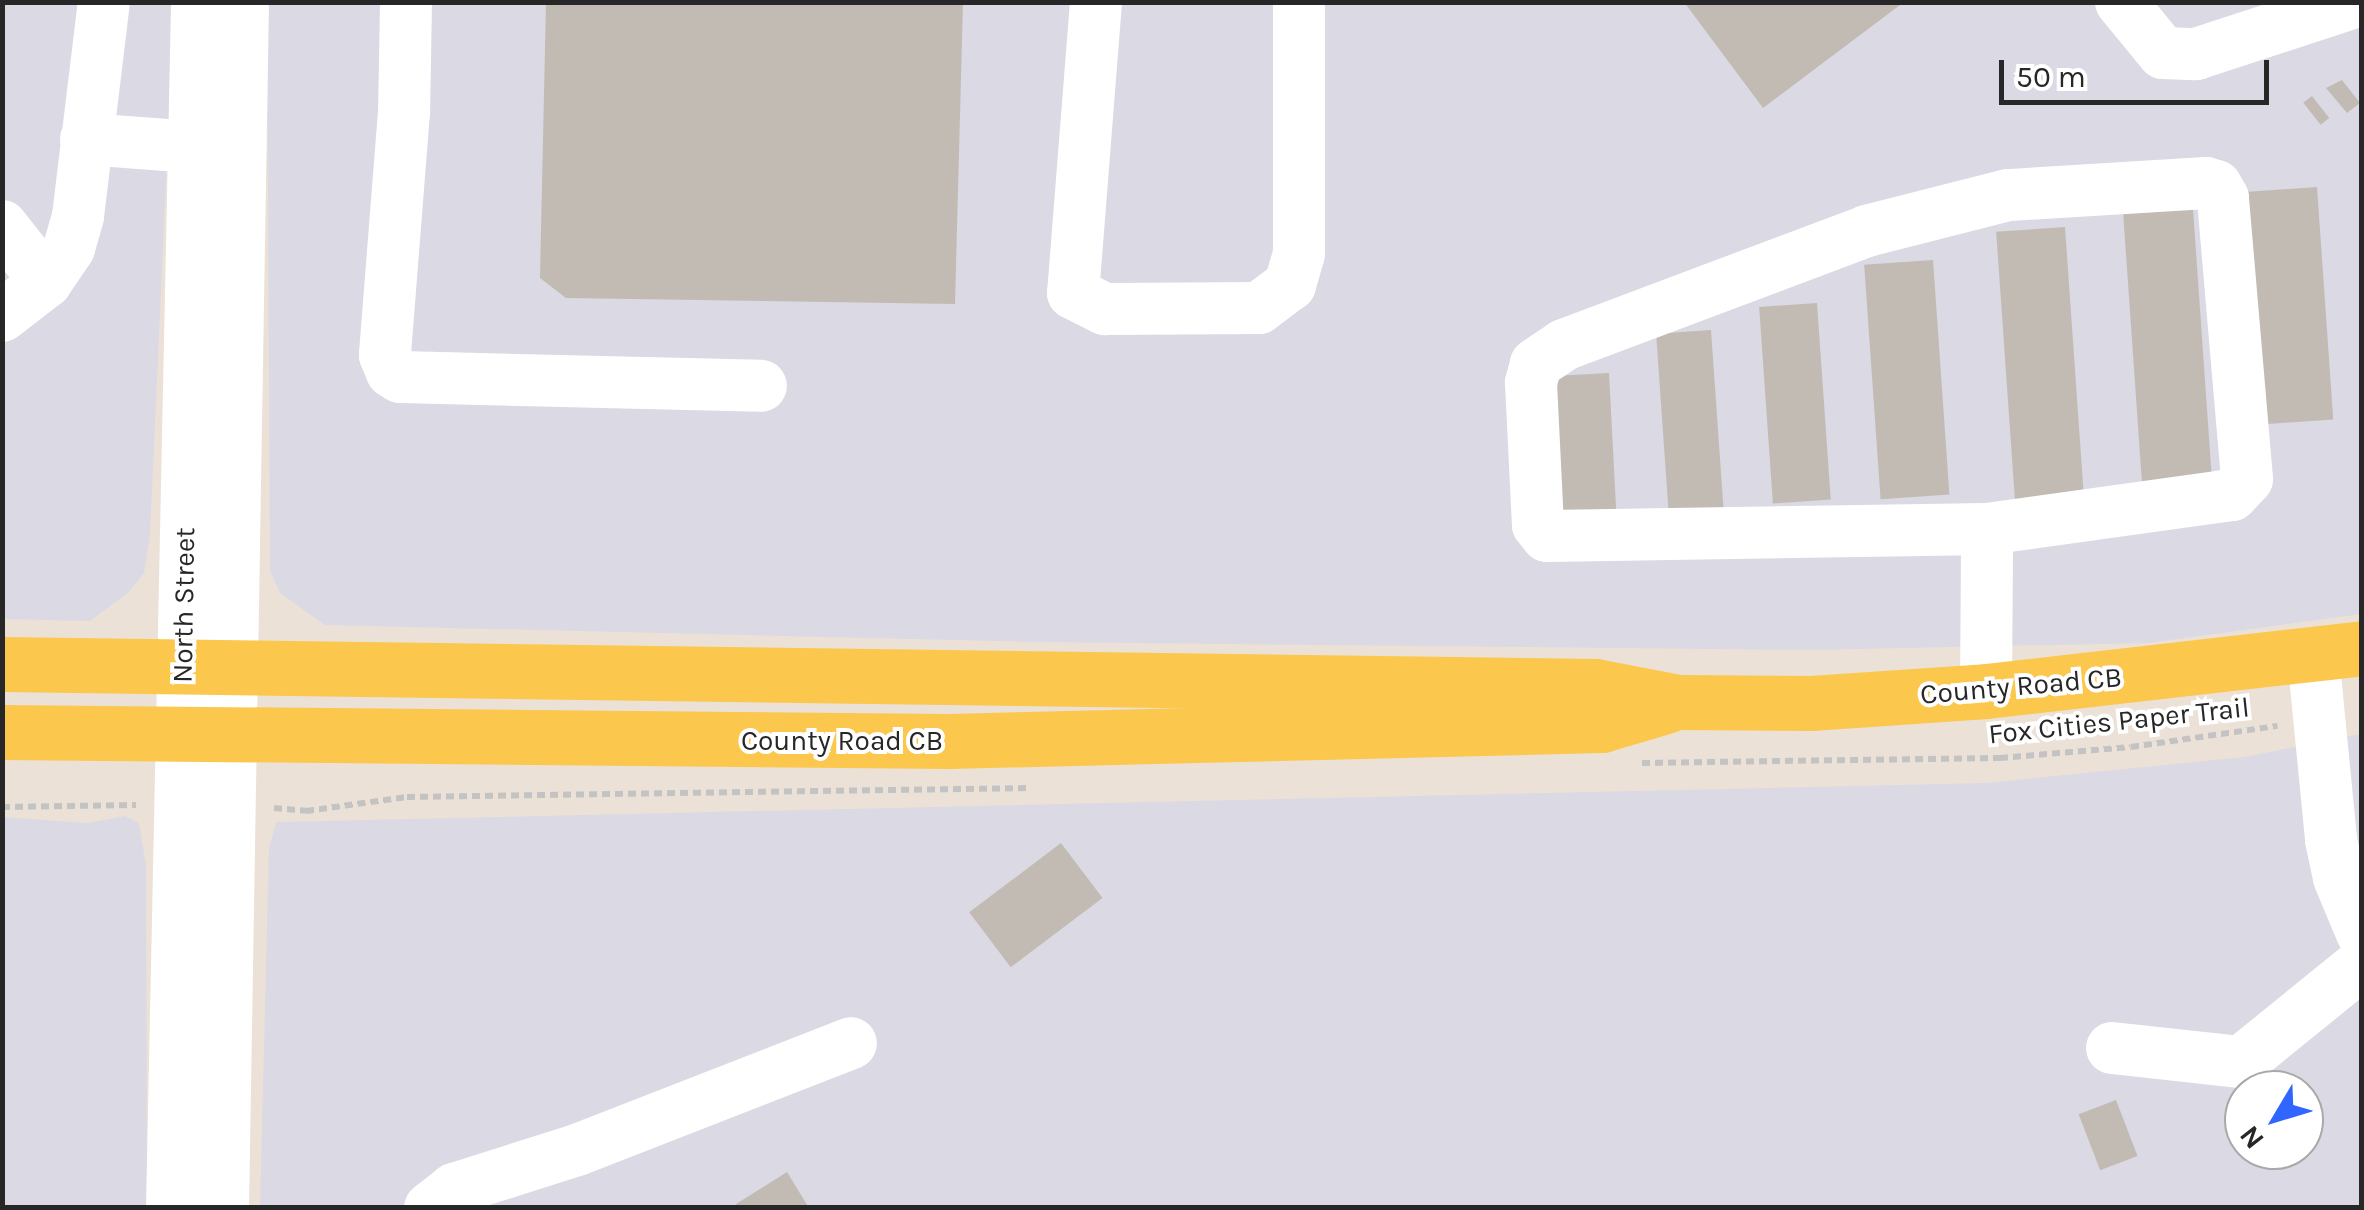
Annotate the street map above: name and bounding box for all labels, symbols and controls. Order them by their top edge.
scale bar [2004,40,2274,102]
text: 50 m [2016,59,2086,95]
street label: North Street [166,527,202,683]
street label: County Road CB [1919,660,2123,712]
street label: Fox Cities Paper Trail [1987,691,2251,751]
street label: County Road CB [741,724,943,758]
north arrow [2224,1070,2324,1170]
text: N [2232,1119,2271,1156]

